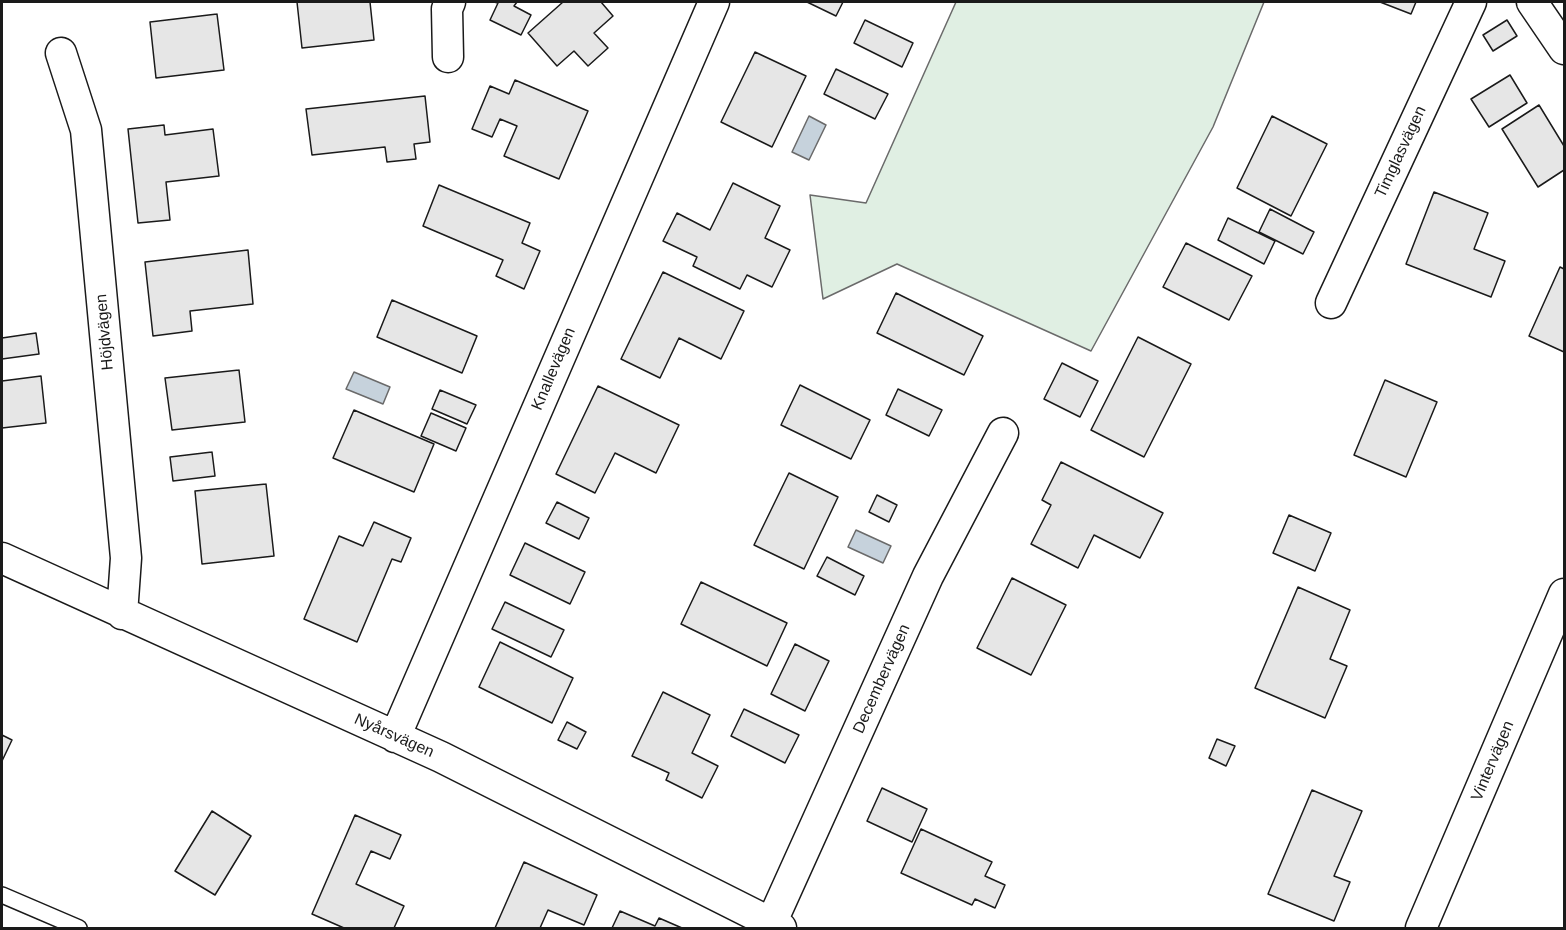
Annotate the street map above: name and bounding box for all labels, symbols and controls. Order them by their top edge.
street label: Timglasvägen [1371,103,1431,201]
street label: Höjdvägen [92,293,118,371]
street label: Knallevägen [528,325,580,413]
street label: Decembervägen [849,621,915,737]
street label: Nyårsvägen [351,710,437,762]
street label: Vintervägen [1468,718,1518,804]

